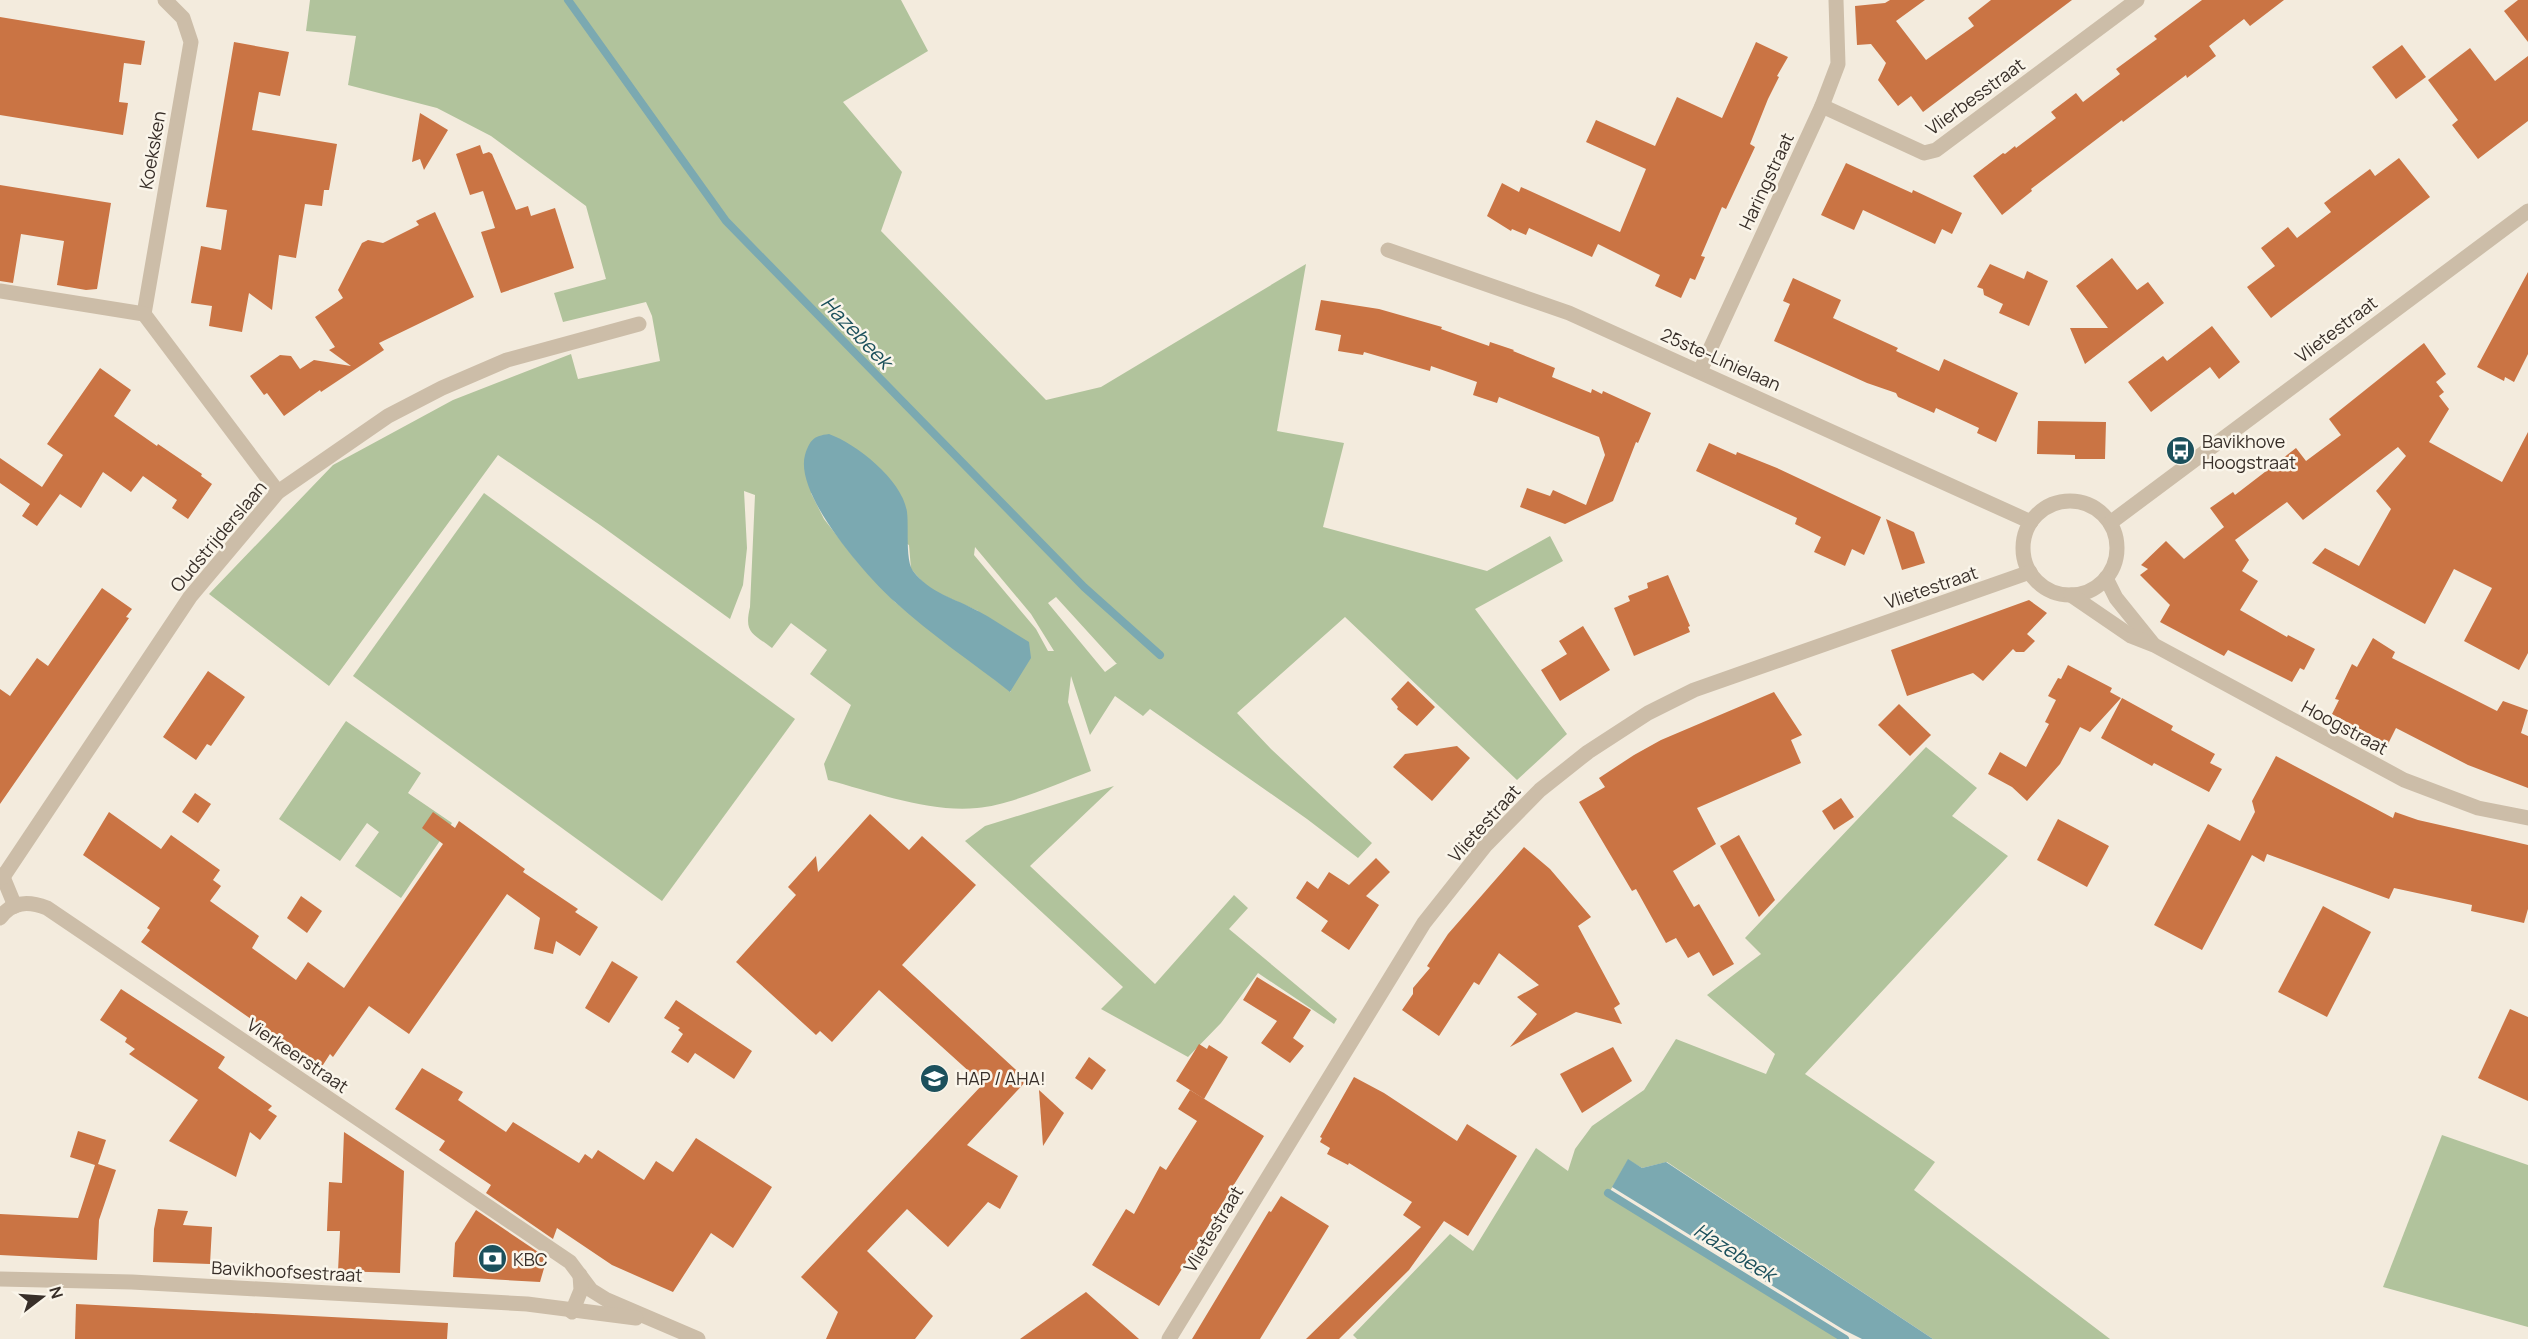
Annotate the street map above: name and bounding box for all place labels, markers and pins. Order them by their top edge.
place label: Bavikhove Hoogstraat [2202,429,2296,474]
bus stop icon: Bavikhove Hoogstraat [2165,435,2197,467]
school or university icon: HAP / AHA! [919,1062,951,1094]
place label: HAP / AHA! [956,1066,1046,1090]
bank icon: KBC [476,1243,508,1275]
place label: KBC [513,1247,548,1271]

